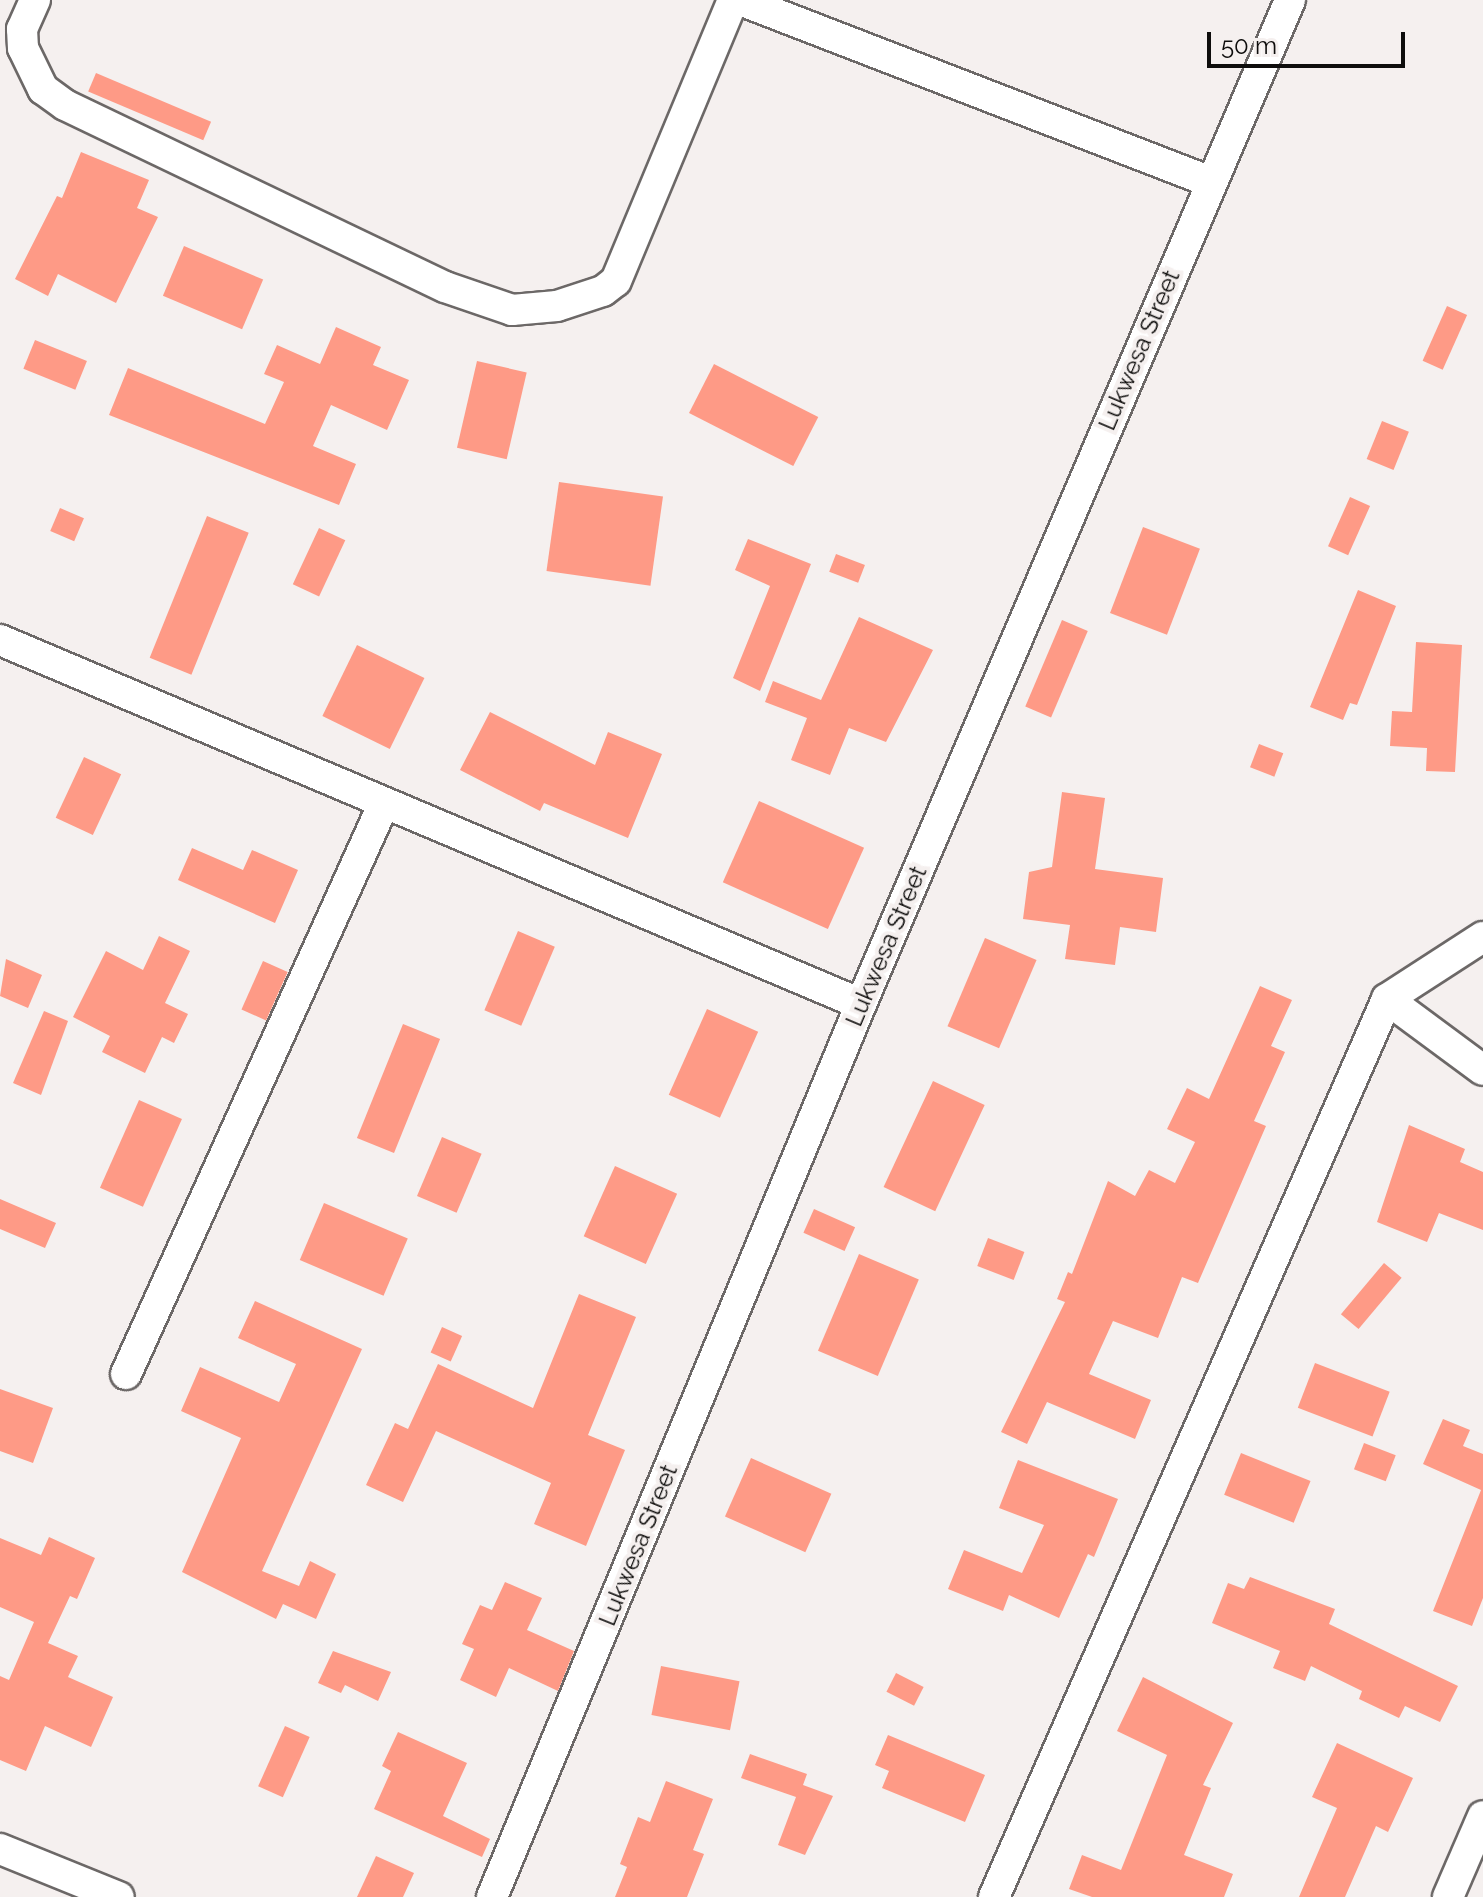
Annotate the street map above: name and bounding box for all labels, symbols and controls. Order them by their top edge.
scale bar [1211,16,1409,66]
text: 50 m [1221,31,1277,60]
street label: Lukwesa Street [1092,265,1186,435]
street label: Lukwesa Street [839,861,933,1031]
street label: Lukwesa Street [593,1460,683,1630]

